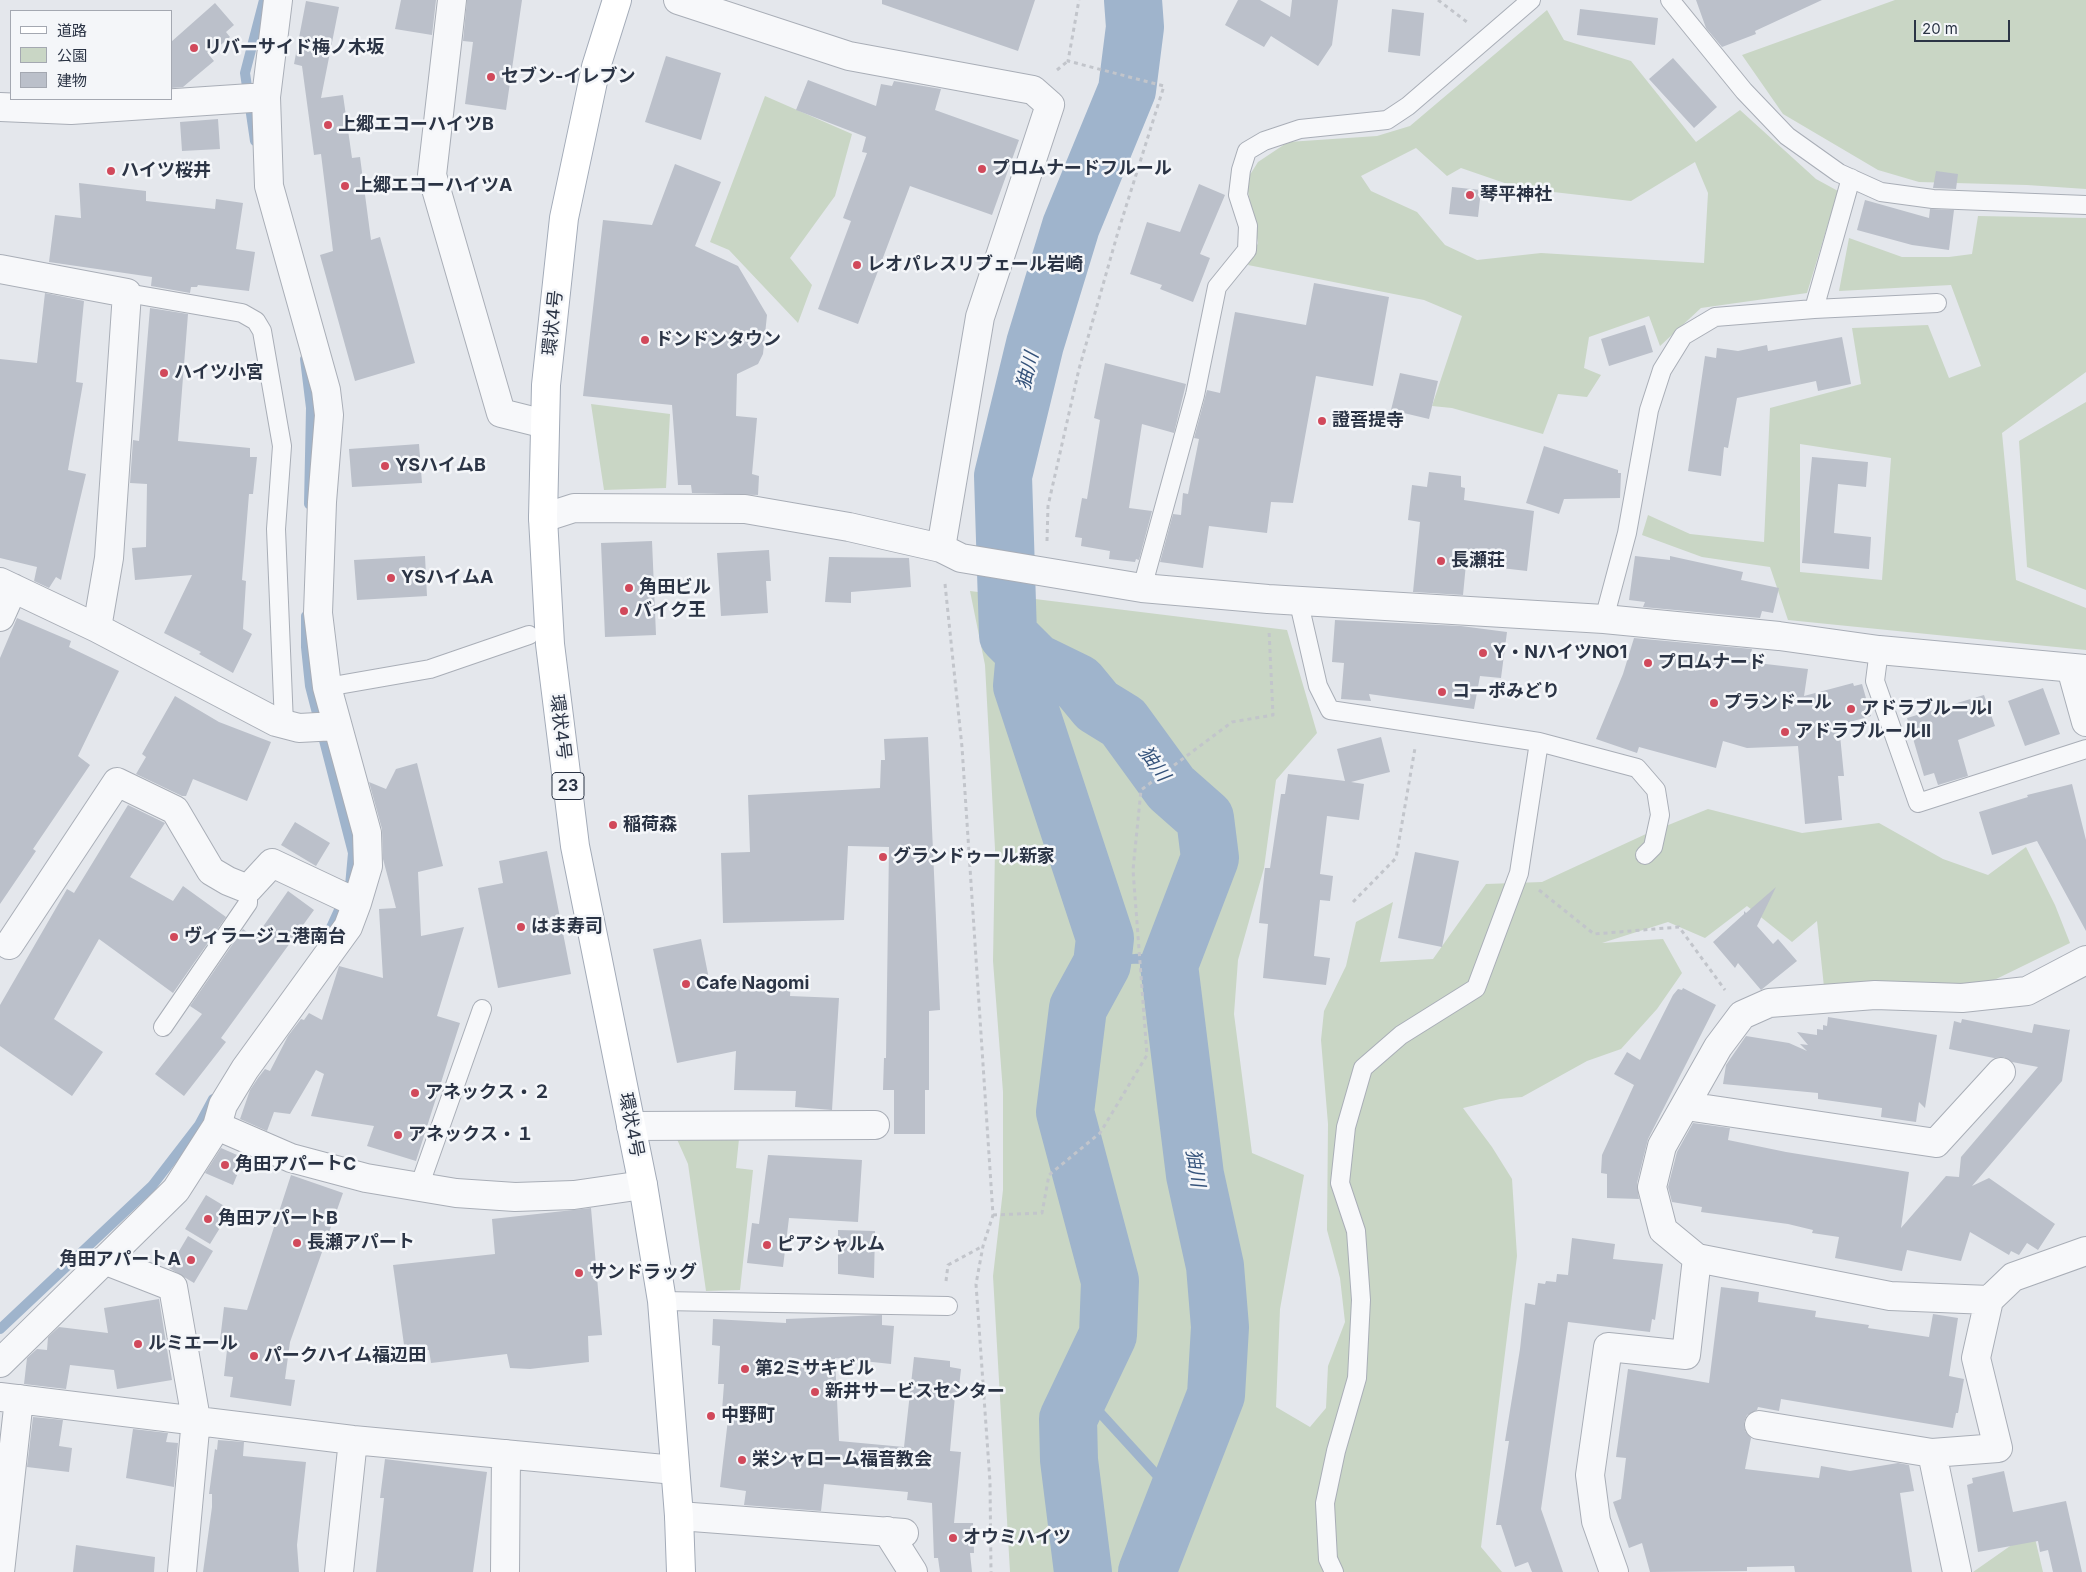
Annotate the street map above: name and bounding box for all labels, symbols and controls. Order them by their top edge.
legend [10,10,172,100]
scale bar [1916,10,2012,42]
text: 20 m [1922,19,1958,38]
text: 道路 [57,21,87,40]
place label: リバーサイド梅ノ木坂 [204,37,384,59]
marker: リバーサイド梅ノ木坂 [188,42,200,54]
text: 公園 [57,46,87,65]
place label: セブン-イレブン [501,66,635,88]
text: 建物 [57,71,87,90]
marker: セブン-イレブン [485,71,497,83]
place label: 上郷エコーハイツB [338,114,494,136]
marker: 上郷エコーハイツB [322,119,334,131]
place label: プロムナードフルール [992,158,1172,180]
place label: ハイツ桜井 [121,160,211,182]
marker: プロムナードフルール [976,163,988,175]
marker: ハイツ桜井 [105,165,117,177]
place label: 上郷エコーハイツA [355,175,512,197]
marker: 上郷エコーハイツA [339,180,351,192]
place label: 琴平神社 [1480,184,1552,206]
marker: 琴平神社 [1464,189,1476,201]
place label: レオパレスリブェール岩崎 [867,254,1083,276]
marker: レオパレスリブェール岩崎 [851,259,863,271]
street label: 環状4号 [539,289,567,357]
place label: ドンドンタウン [655,329,781,351]
marker: ドンドンタウン [639,334,651,346]
water label: 㹨川 [1012,350,1044,392]
place label: ハイツ小宮 [174,362,264,384]
marker: ハイツ小宮 [158,367,170,379]
place label: 證菩提寺 [1332,410,1404,432]
marker: 證菩提寺 [1316,415,1328,427]
place label: YSハイムB [395,455,486,477]
marker: YSハイムB [379,460,391,472]
place label: 長瀬荘 [1451,550,1505,572]
marker: 長瀬荘 [1435,555,1447,567]
place label: YSハイムA [401,567,493,589]
marker: YSハイムA [385,572,397,584]
place label: 角田ビル [639,577,711,599]
marker: 角田ビル [623,582,635,594]
place label: バイク王 [634,600,706,622]
marker: バイク王 [618,605,630,617]
place label: Y・NハイツNO1 [1493,642,1627,664]
marker: Y・NハイツNO1 [1477,647,1489,659]
place label: プロムナード [1658,652,1766,674]
marker: プロムナード [1642,657,1654,669]
place label: コーポみどり [1452,681,1560,703]
marker: コーポみどり [1436,686,1448,698]
place label: プランドール [1724,692,1832,714]
street label: 環状4号 [545,693,575,761]
marker: プランドール [1708,697,1720,709]
place label: アドラブルールⅠ [1861,698,1992,720]
marker: アドラブルールⅠ [1845,703,1857,715]
place label: アドラブルールⅡ [1795,721,1931,743]
marker: アドラブルールⅡ [1779,726,1791,738]
water label: 㹨川 [1134,742,1174,786]
road number: 23 [552,772,584,799]
place label: 稲荷森 [623,814,677,836]
marker: 稲荷森 [607,819,619,831]
place label: グランドゥール新家 [893,846,1055,868]
marker: グランドゥール新家 [877,851,889,863]
place label: はま寿司 [531,916,603,938]
marker: はま寿司 [515,921,527,933]
place label: ヴィラージュ港南台 [184,926,346,948]
marker: ヴィラージュ港南台 [168,931,180,943]
place label: Cafe Nagomi [696,973,809,995]
marker: Cafe Nagomi [680,978,692,990]
place label: アネックス・２ [425,1082,551,1104]
marker: アネックス・２ [409,1087,421,1099]
street label: 環状4号 [614,1091,648,1159]
place label: アネックス・１ [408,1124,534,1146]
marker: アネックス・１ [392,1129,404,1141]
water label: 㹨川 [1181,1147,1209,1189]
place label: 角田アパートC [235,1154,356,1176]
marker: 角田アパートC [219,1159,231,1171]
place label: 角田アパートB [218,1208,338,1230]
marker: 角田アパートB [202,1213,214,1225]
place label: 長瀬アパート [307,1232,415,1254]
place label: ピアシャルム [777,1234,885,1256]
marker: 長瀬アパート [291,1237,303,1249]
marker: ピアシャルム [761,1239,773,1251]
place label: 角田アパートA [60,1249,181,1271]
marker: 角田アパートA [185,1254,197,1266]
place label: サンドラッグ [589,1262,697,1284]
marker: サンドラッグ [573,1267,585,1279]
place label: ルミエール [148,1333,238,1355]
marker: ルミエール [132,1338,144,1350]
place label: パークハイム福辺田 [264,1345,426,1367]
marker: パークハイム福辺田 [248,1350,260,1362]
place label: 第2ミサキビル [755,1358,874,1380]
marker: 第2ミサキビル [739,1363,751,1375]
place label: 新井サービスセンター [825,1381,1005,1403]
marker: 新井サービスセンター [809,1386,821,1398]
place label: 中野町 [721,1405,775,1427]
marker: 中野町 [705,1410,717,1422]
place label: 栄シャローム福音教会 [752,1449,932,1471]
marker: 栄シャローム福音教会 [736,1454,748,1466]
place label: オウミハイツ [963,1527,1071,1549]
marker: オウミハイツ [947,1532,959,1544]

